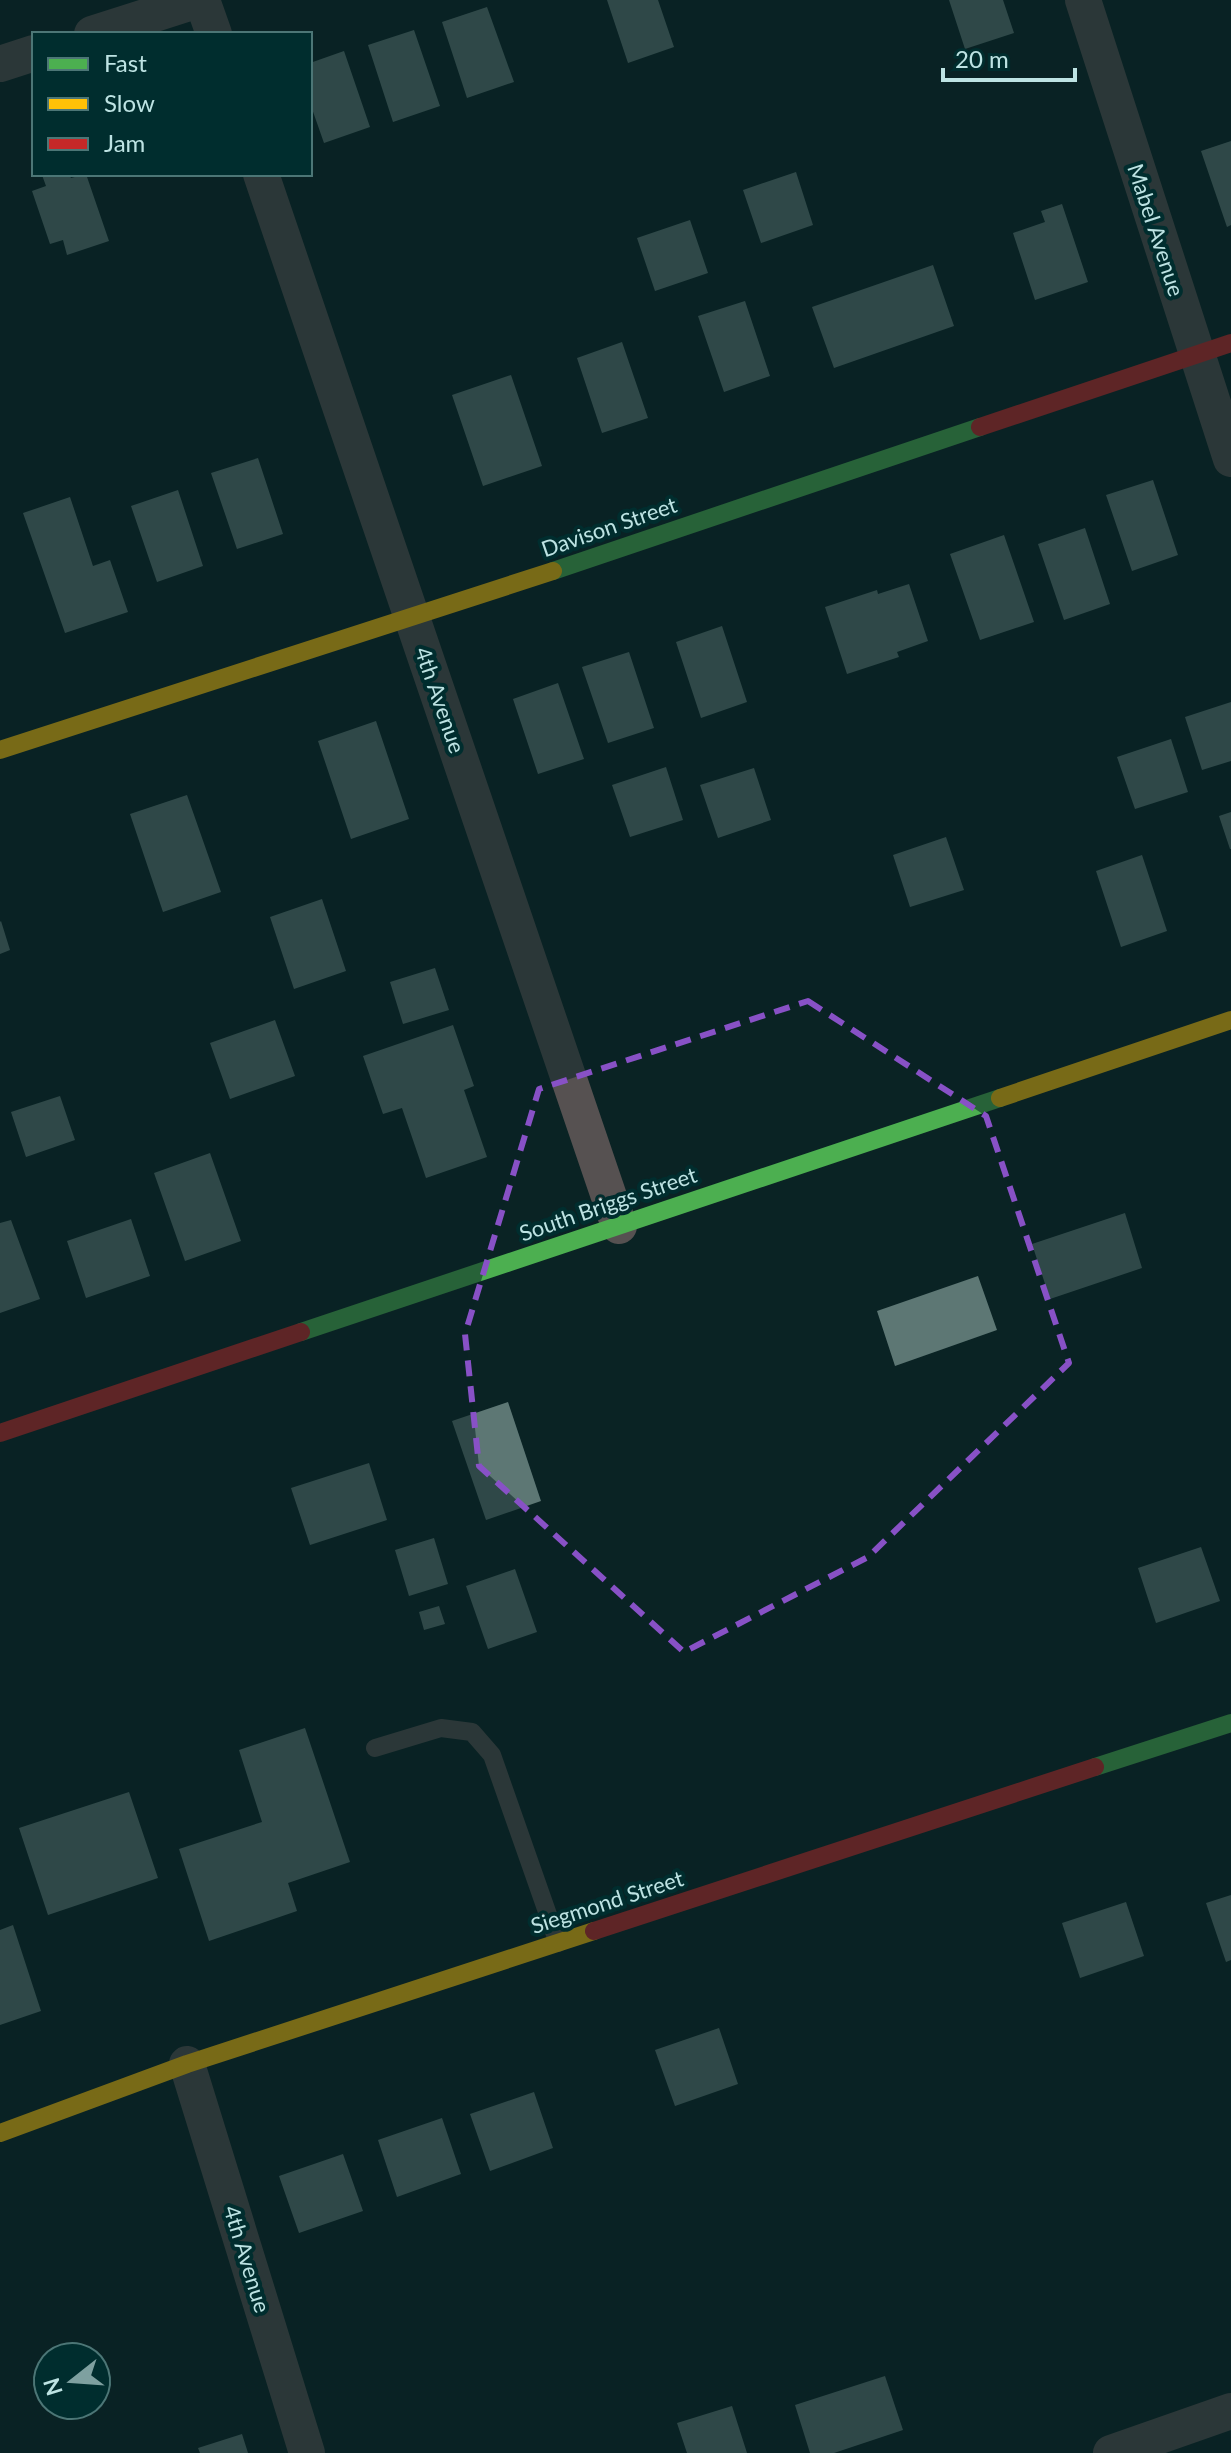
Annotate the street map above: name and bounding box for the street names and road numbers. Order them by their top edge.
street label: Mabel Avenue [1122,160,1191,300]
street label: Davison Street [537,491,680,562]
street label: 4th Avenue [410,643,471,757]
street label: South Briggs Street [516,1161,700,1247]
street label: Siegmond Street [527,1864,687,1939]
street label: 4th Avenue [218,2202,277,2316]

